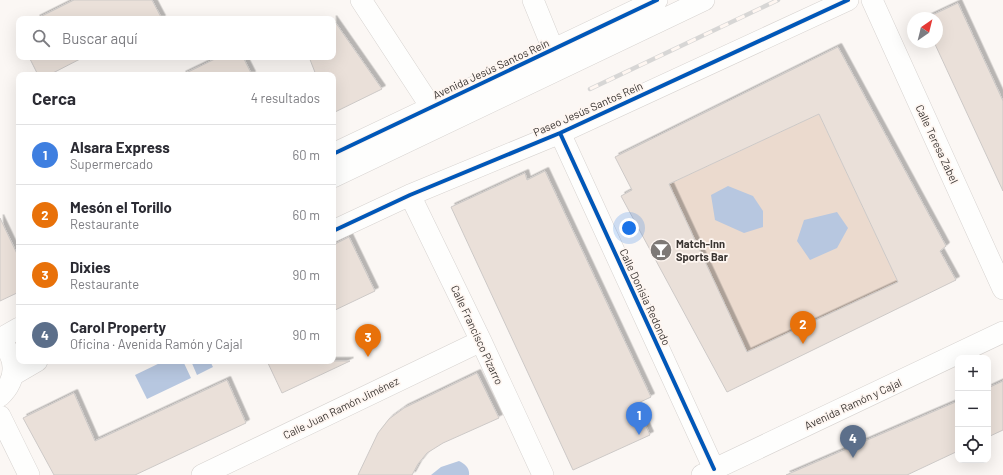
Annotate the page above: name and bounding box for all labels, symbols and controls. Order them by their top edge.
north arrow [907,12,943,48]
search box [16,16,336,60]
icon: search [30,27,52,49]
text: Buscar aquí [62,29,138,47]
street label: Avenida Jesús Santos Reín [431,36,551,101]
street label: Paseo Jesús Santos Reín [531,79,645,139]
text: Cerca [32,88,76,108]
text: 4 resultados [251,90,320,106]
street label: Calle Teresa Zabel [913,102,961,185]
text: Alsara Express [70,138,170,156]
text: 1 [43,147,47,163]
text: 60 m [293,147,320,163]
text: Supermercado [70,156,153,172]
text: Mesón el Torillo [70,198,172,216]
text: 2 [41,207,49,223]
text: 60 m [293,207,320,223]
text: Restaurante [70,216,139,232]
your location [619,218,639,238]
bar icon: Match-Inn Sports Bar [648,237,674,263]
place label: Match-Inn Sports Bar [676,237,729,263]
street label: Calle Donisia Redondo [617,246,674,347]
text: Dixies [70,258,111,276]
text: 3 [41,267,49,283]
text: 90 m [293,267,320,283]
text: Restaurante [70,276,139,292]
street label: Calle Francisco Pizarro [449,283,506,387]
pin: 2 [790,311,816,344]
text: Carol Property [70,318,166,336]
pin: 3 [355,324,381,357]
text: 4 [41,327,49,343]
text: 90 m [293,327,320,343]
text: Oficina · Avenida Ramón y Cajal [70,336,242,352]
map controls [955,355,991,463]
button: + [955,355,991,391]
street label: Calle Juan Ramón Jiménez [281,374,401,441]
street label: Avenida Ramón y Cajal [802,375,903,432]
button: − [955,391,991,427]
pin: 1 [626,402,652,435]
pin: 4 [840,425,866,458]
button: locate [955,427,991,463]

